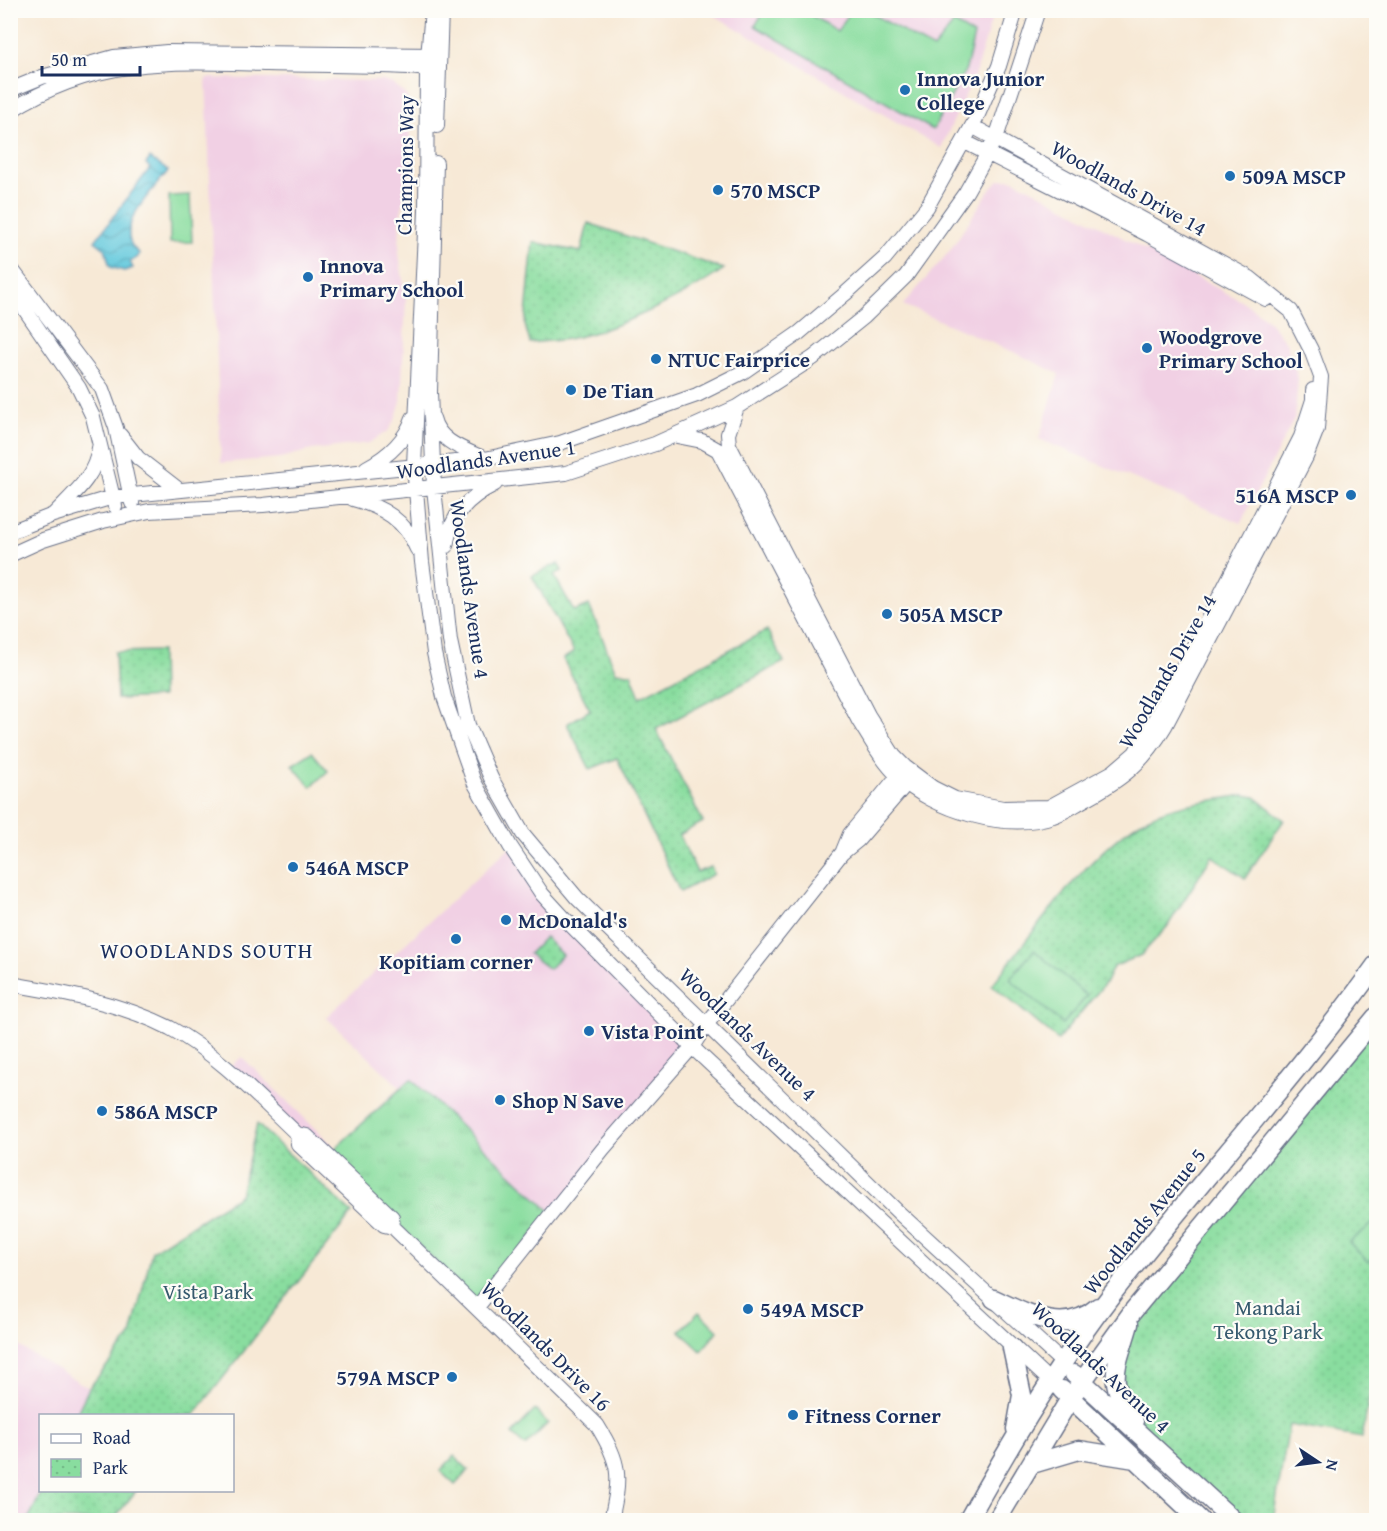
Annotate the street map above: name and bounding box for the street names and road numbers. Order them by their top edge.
street label: Champions Way [388,94,422,235]
street label: Woodlands Drive 14 [1046,132,1212,244]
street label: Woodlands Avenue 1 [394,431,578,487]
street label: Woodlands Avenue 4 [442,497,498,681]
street label: Woodlands Drive 14 [1110,588,1224,754]
street label: Woodlands Avenue 4 [672,960,824,1108]
street label: Woodlands Avenue 5 [1075,1141,1213,1301]
street label: Woodlands Drive 16 [474,1274,618,1418]
street label: Woodlands Avenue 4 [1024,1294,1178,1440]

